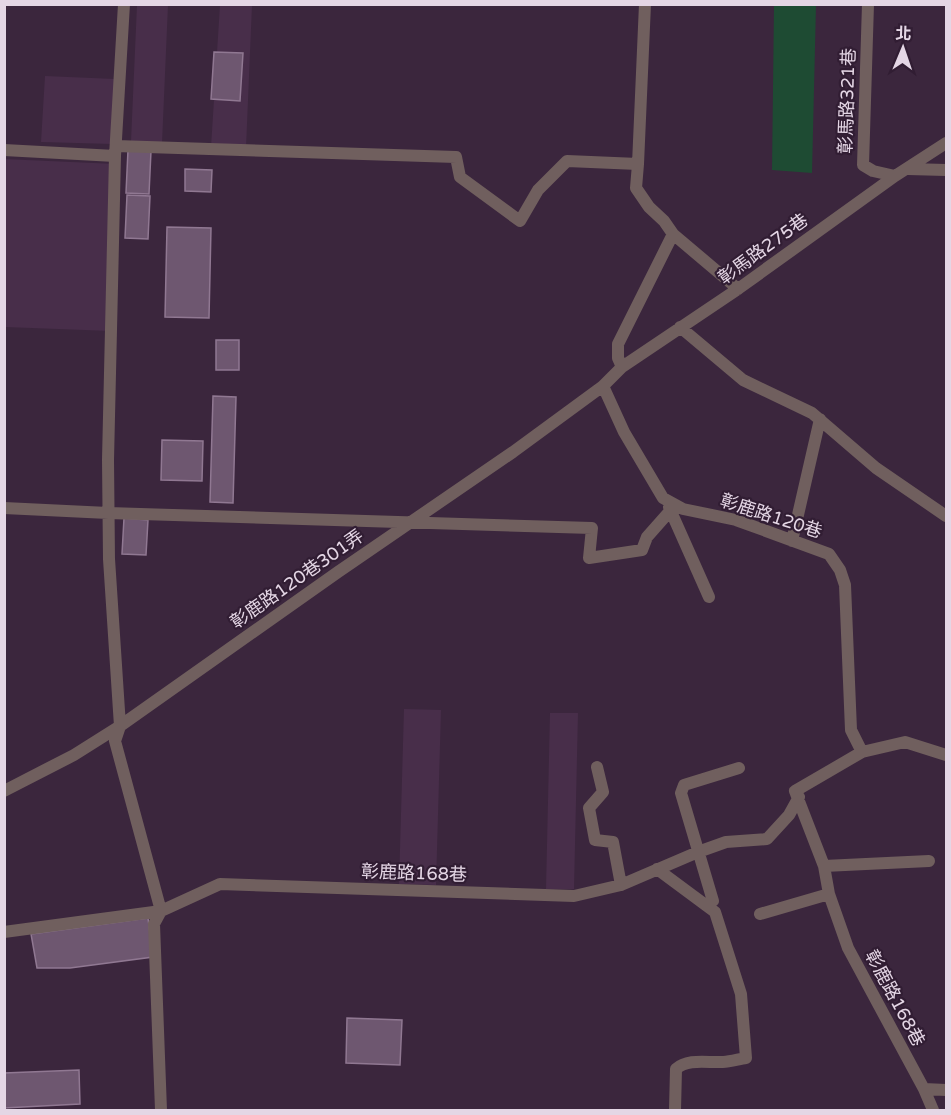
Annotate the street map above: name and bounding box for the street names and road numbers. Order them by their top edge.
street label: 彰馬路321巷 [834,48,860,154]
street label: 彰馬路275巷 [714,209,812,289]
street label: 彰鹿路120巷 [717,489,825,543]
street label: 彰鹿路120巷301弄 [226,525,368,633]
street label: 彰鹿路168巷 [361,860,467,886]
street label: 彰鹿路168巷 [860,946,930,1050]

